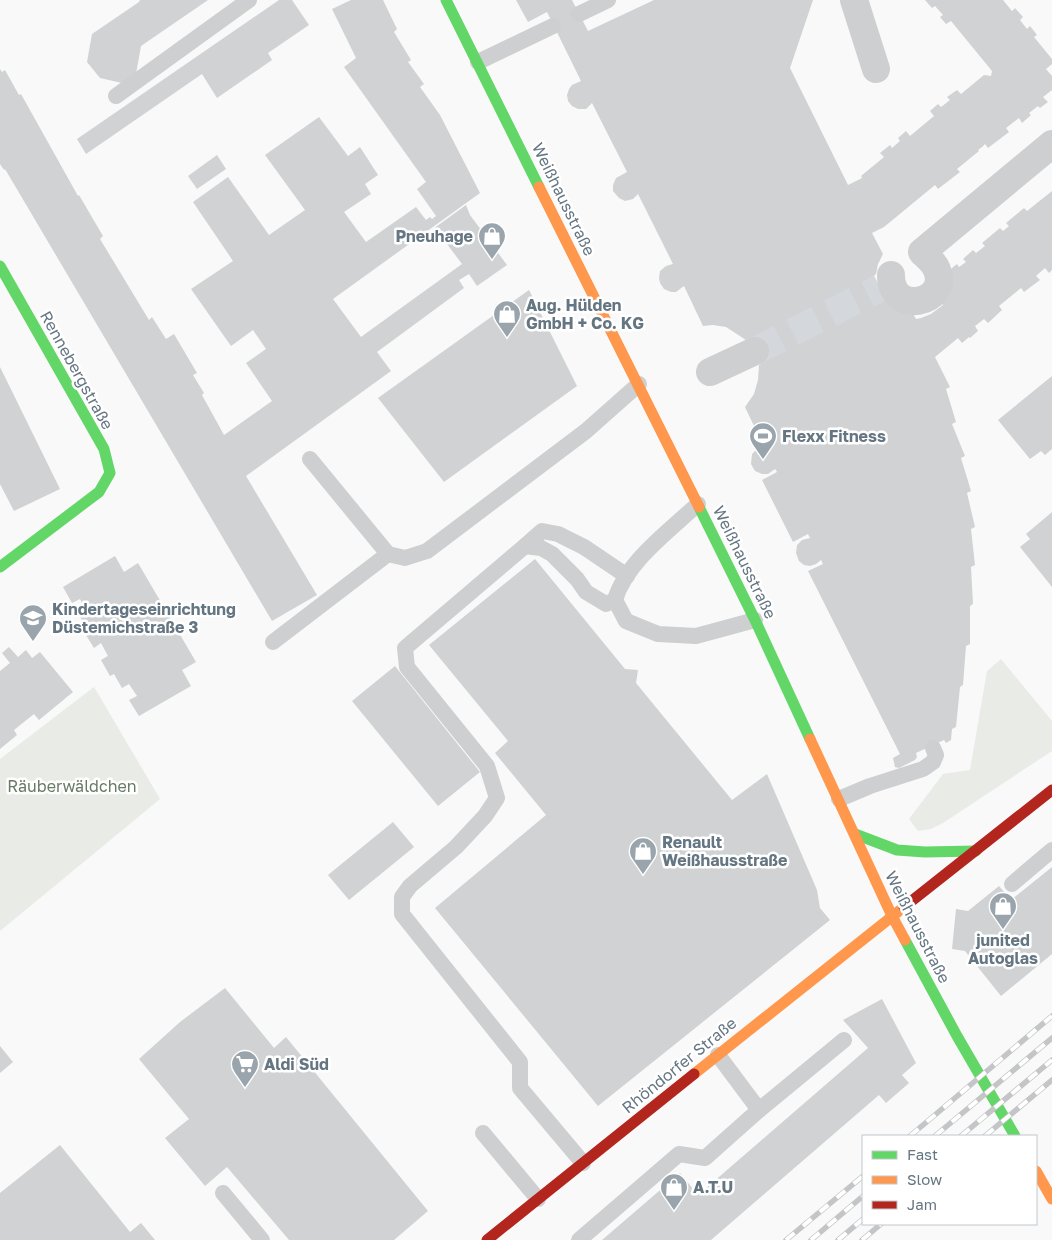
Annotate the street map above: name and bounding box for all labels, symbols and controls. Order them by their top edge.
street label: Weißhausstraße [528,139,600,259]
shop icon: Pneuhage [477,221,507,260]
place label: Pneuhage [395,226,473,246]
place label: Aug. Hülden GmbH + Co. KG [526,295,644,333]
shop icon: Aug. Hülden GmbH + Co. KG [492,299,522,338]
street label: Rennebergstraße [36,307,118,433]
sports icon: Flexx Fitness [748,421,778,460]
place label: Flexx Fitness [782,426,886,446]
street label: Weißhausstraße [709,502,781,622]
place label: Kindertageseinrichtung Düstemichstraße 3 [52,599,236,637]
school or university icon: Kindertageseinrichtung Düstemichstraße 3 [18,603,48,642]
park label: Räuberwäldchen [7,776,137,796]
place label: Renault Weißhausstraße [662,832,788,870]
shop icon: Renault Weißhausstraße [628,836,658,875]
street label: Weißhausstraße [881,868,955,986]
shop icon: junited Autoglas [988,891,1018,930]
place label: junited Autoglas [968,930,1038,968]
street label: Rhöndorfer Straße [618,1013,740,1117]
supermarket icon: Aldi Süd [230,1049,260,1088]
place label: Aldi Süd [264,1054,329,1074]
legend [862,1135,1037,1225]
text: Fast [907,1145,938,1163]
text: Slow [907,1170,942,1188]
shop icon: A.T.U [659,1172,689,1211]
place label: A.T.U [693,1177,733,1197]
text: Jam [907,1195,937,1213]

